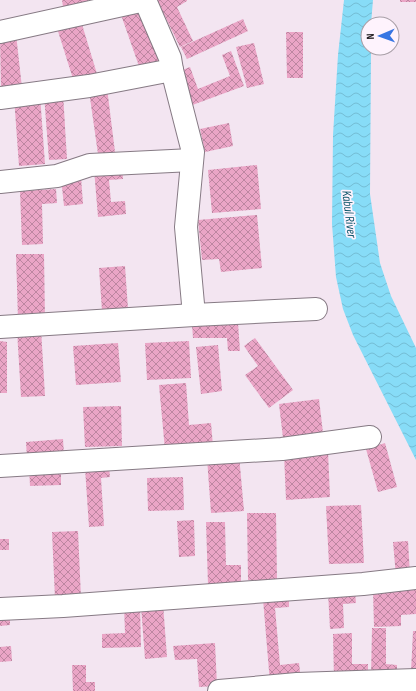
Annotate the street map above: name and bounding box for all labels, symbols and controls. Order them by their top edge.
north arrow [360,16,400,56]
text: N [364,33,377,39]
water label: Kabul River [338,189,360,240]

